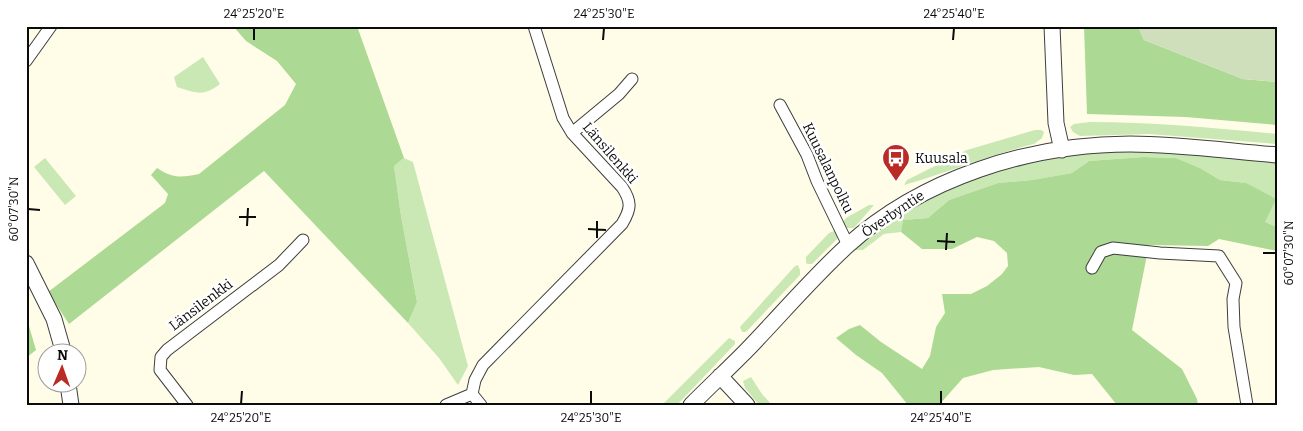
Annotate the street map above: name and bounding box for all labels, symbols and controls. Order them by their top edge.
text: 24°25'20"E [224,7,284,21]
text: 24°25'30"E [574,7,634,21]
text: 24°25'40"E [924,7,984,21]
street label: Länsilenkki [579,119,641,187]
street label: Kuusalanpolku [799,120,857,216]
bus stop icon: Kuusala [881,143,911,182]
place label: Kuusala [915,150,968,167]
text: 60°07'30"N [7,176,21,242]
street label: Överbyntie [858,187,928,241]
text: 60°07'30"N [1282,220,1296,286]
street label: Länsilenkki [166,276,236,334]
north arrow [38,344,88,394]
text: N [57,347,68,364]
text: 24°25'20"E [211,411,271,425]
text: 24°25'30"E [561,411,621,425]
text: 24°25'40"E [911,411,971,425]

